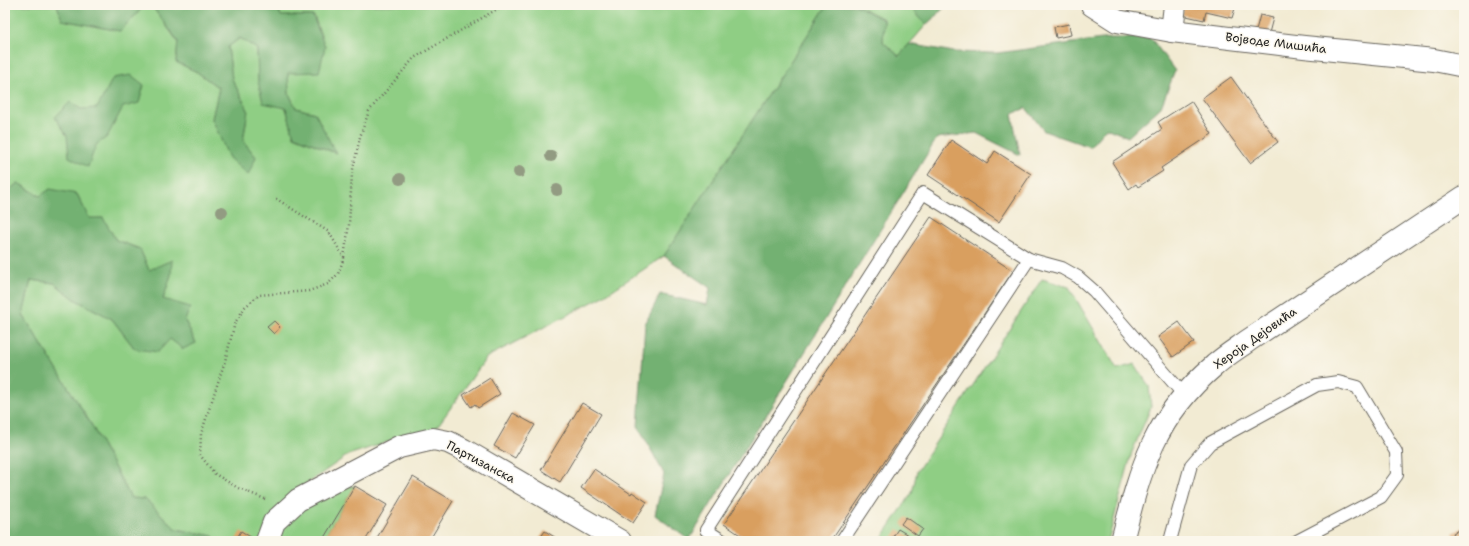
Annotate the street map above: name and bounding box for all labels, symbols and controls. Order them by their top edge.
street label: Војводе Мишића [1225,29,1328,57]
street label: Хероја Дејовића [1210,303,1300,373]
street label: Партизанска [444,437,518,487]

